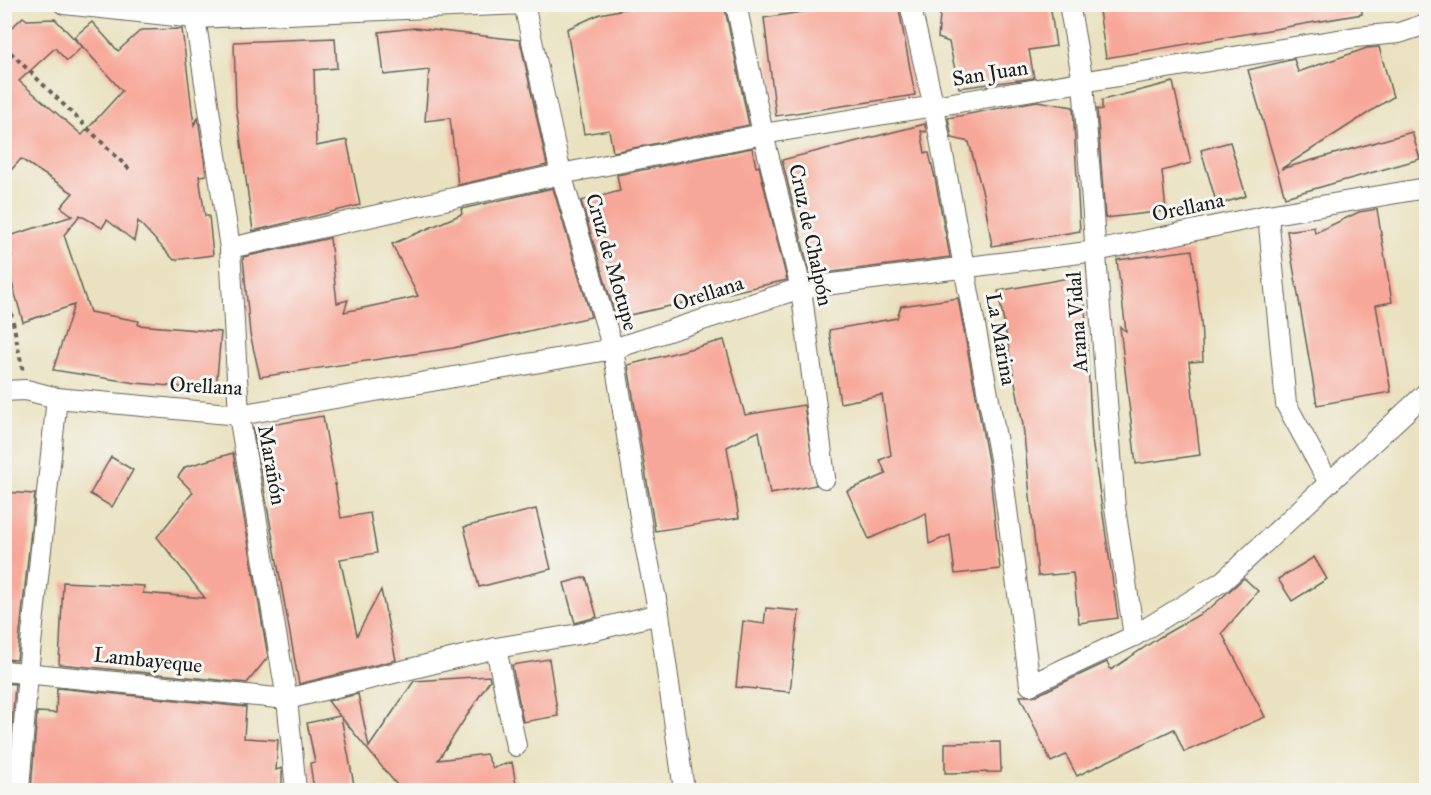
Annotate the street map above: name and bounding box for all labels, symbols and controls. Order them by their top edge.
street label: San Juan [950,54,1030,92]
street label: Cruz de Chalpón [783,162,839,308]
street label: Orellana [1150,187,1227,227]
street label: Cruz de Motupe [580,190,644,334]
street label: Orellana [669,269,747,317]
street label: Arana Vidal [1060,270,1094,374]
street label: La Marina [980,291,1022,387]
street label: Orellana [169,371,243,401]
street label: Marañón [252,423,292,507]
street label: Lambayeque [92,641,204,679]

